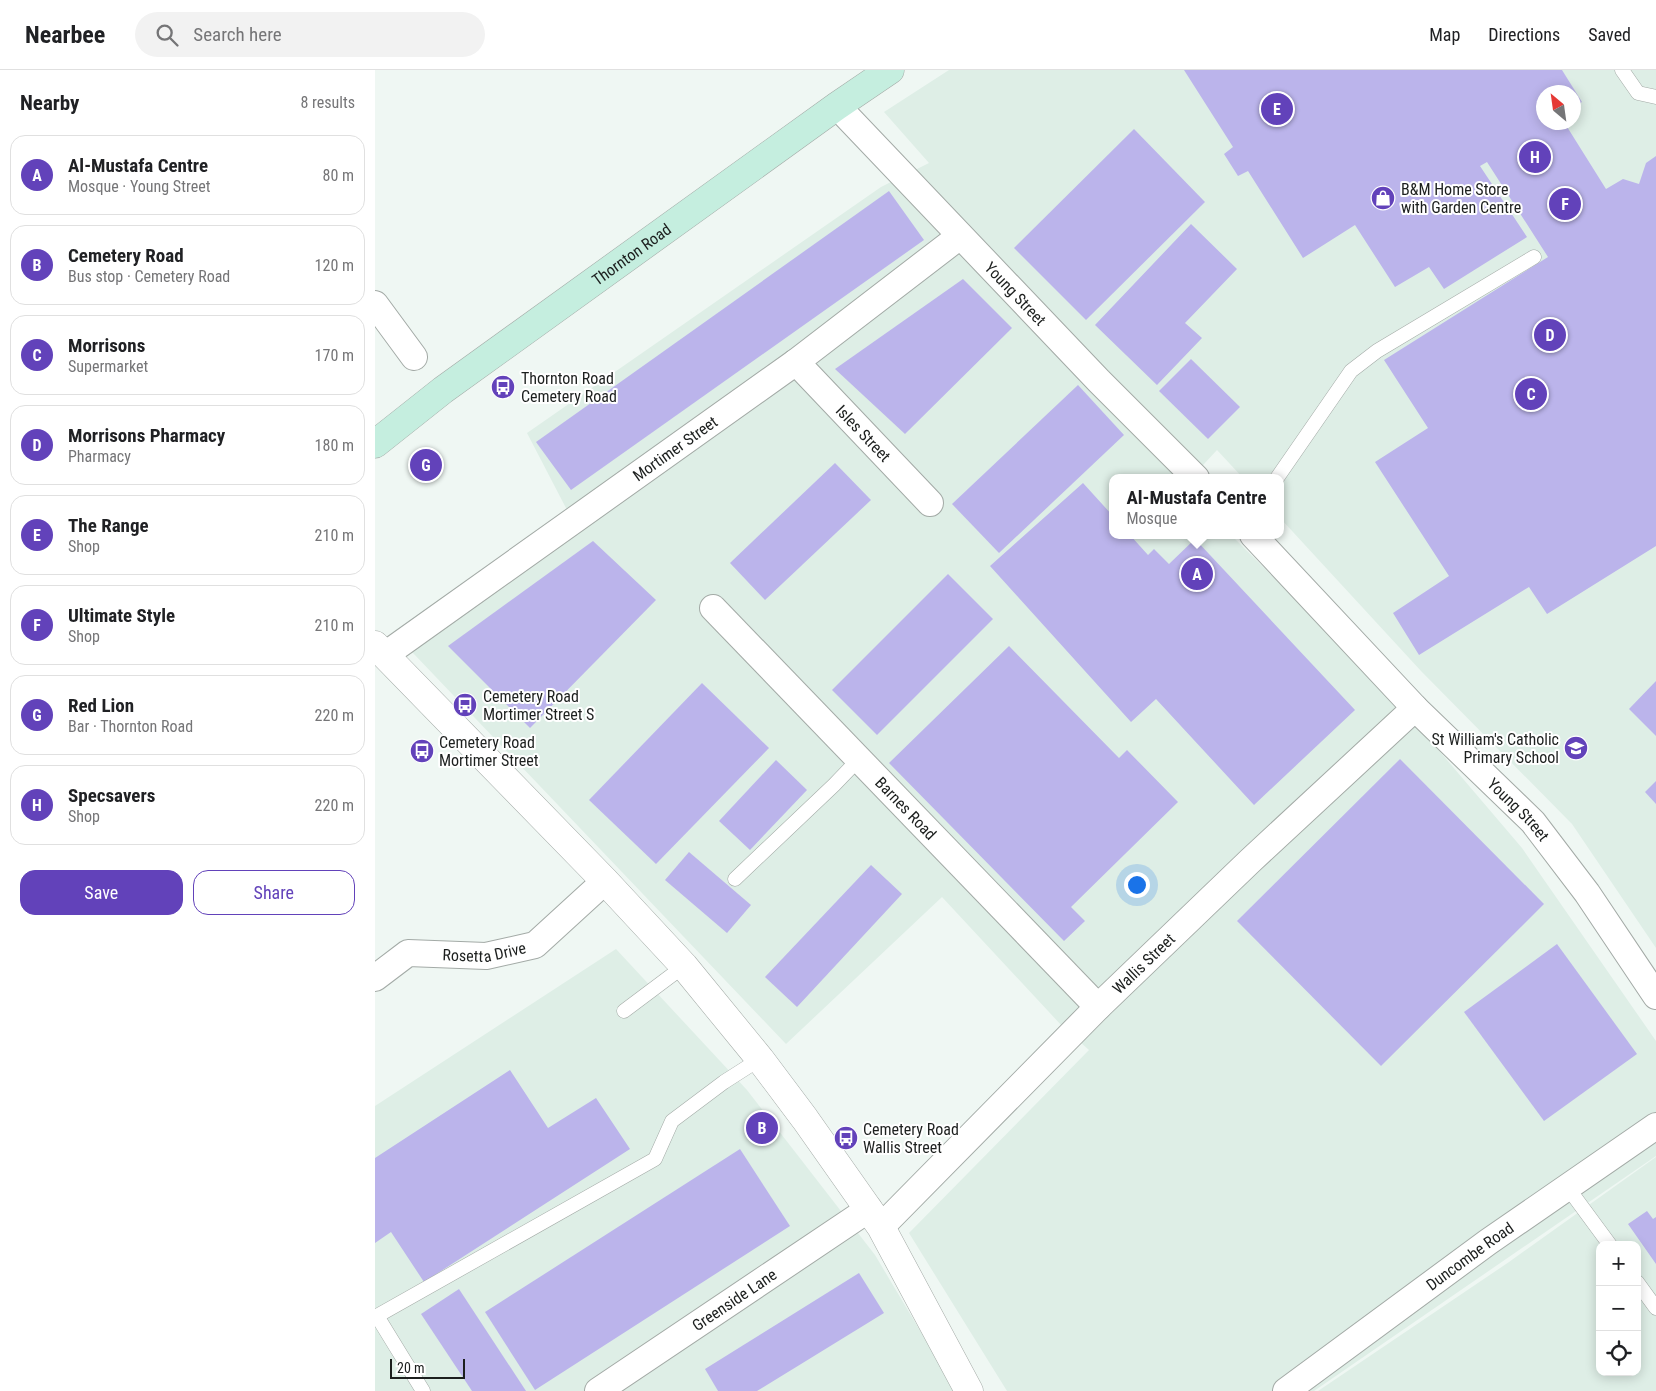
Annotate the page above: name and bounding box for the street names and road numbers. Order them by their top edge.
street label: Thornton Road [588,220,675,290]
street label: Young Street [981,258,1050,330]
street label: Isles Street [832,401,895,466]
street label: Mortimer Street [629,412,721,485]
street label: Barnes Road [871,773,940,844]
street label: Young Street [1483,774,1553,845]
street label: Wallis Street [1109,929,1179,998]
street label: Rosetta Drive [442,938,528,966]
street label: Duncombe Road [1423,1218,1517,1294]
street label: Greenside Lane [689,1265,780,1335]

